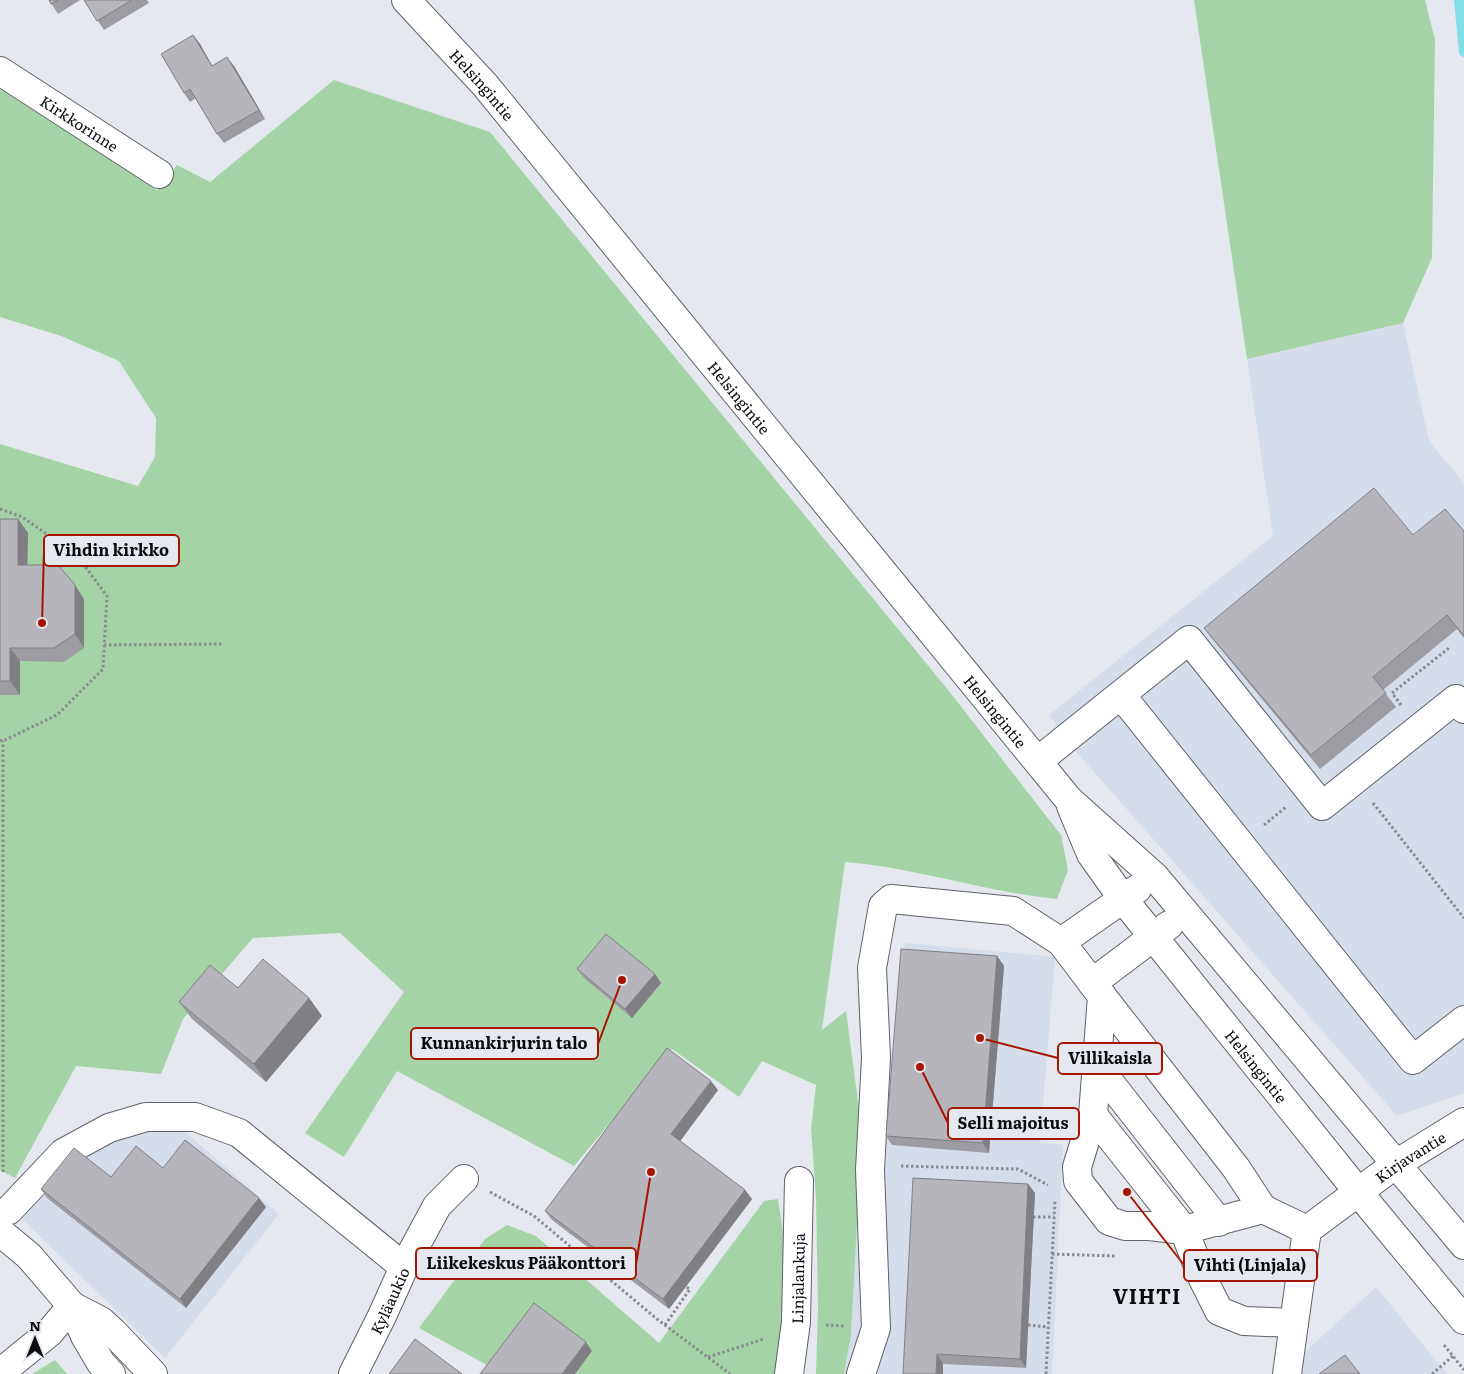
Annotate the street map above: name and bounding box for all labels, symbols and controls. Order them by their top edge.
street label: Helsingintie [445,43,521,125]
street label: Kirkkorinne [36,89,124,157]
street label: Helsingintie [703,356,777,439]
callout: Vihdin kirkko [44,535,179,566]
text: Vihdin kirkko [53,537,169,561]
street label: Helsingintie [959,669,1033,752]
street label: Helsingintie [1220,1024,1294,1108]
callout: Kunnankirjurin talo [411,1028,598,1059]
text: Kunnankirjurin talo [420,1030,588,1054]
callout: Villikaisla [1058,1043,1162,1074]
text: Villikaisla [1068,1045,1153,1069]
callout: Selli majoitus [948,1108,1079,1139]
text: Selli majoitus [958,1110,1068,1134]
street label: Kirjavantie [1370,1125,1450,1188]
street label: Linjalankuja [784,1232,809,1324]
callout: Liikekeskus Pääkonttori [416,1248,636,1279]
text: Liikekeskus Pääkonttori [426,1250,626,1274]
callout: Vihti (Linjala) [1184,1250,1317,1281]
text: Vihti (Linjala) [1194,1252,1306,1276]
street label: Kyläaukio [363,1263,414,1338]
district label: VIHTI [1113,1280,1181,1310]
north arrow [10,1314,60,1364]
text: N [29,1315,41,1335]

